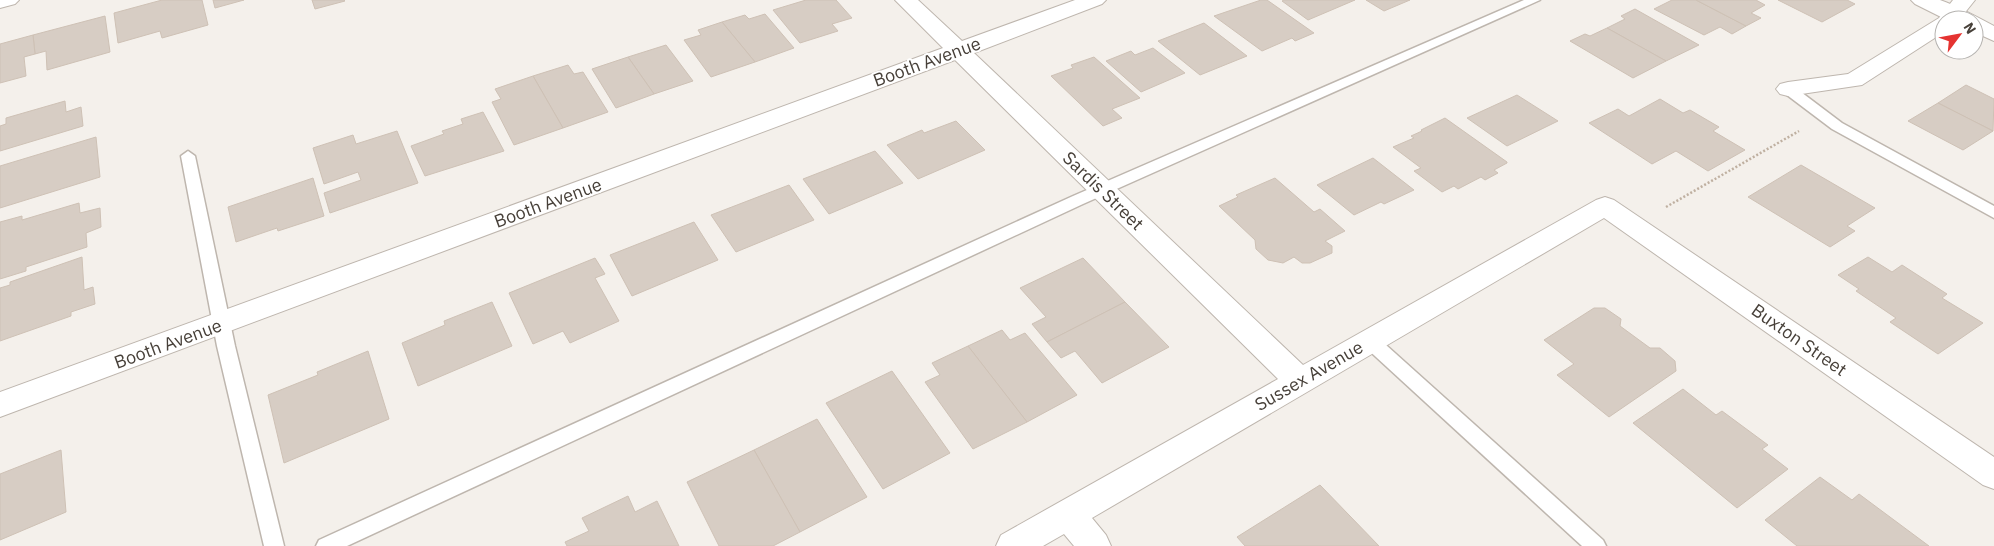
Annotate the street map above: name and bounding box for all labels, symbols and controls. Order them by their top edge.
north arrow [1934,10,1984,60]
text: N [1960,19,1980,37]
street label: Booth Avenue [870,31,984,92]
street label: Sardis Street [1058,146,1149,235]
street label: Booth Avenue [491,172,605,233]
street label: Buxton Street [1747,298,1851,381]
street label: Booth Avenue [111,313,225,374]
street label: Sussex Avenue [1250,335,1367,416]

